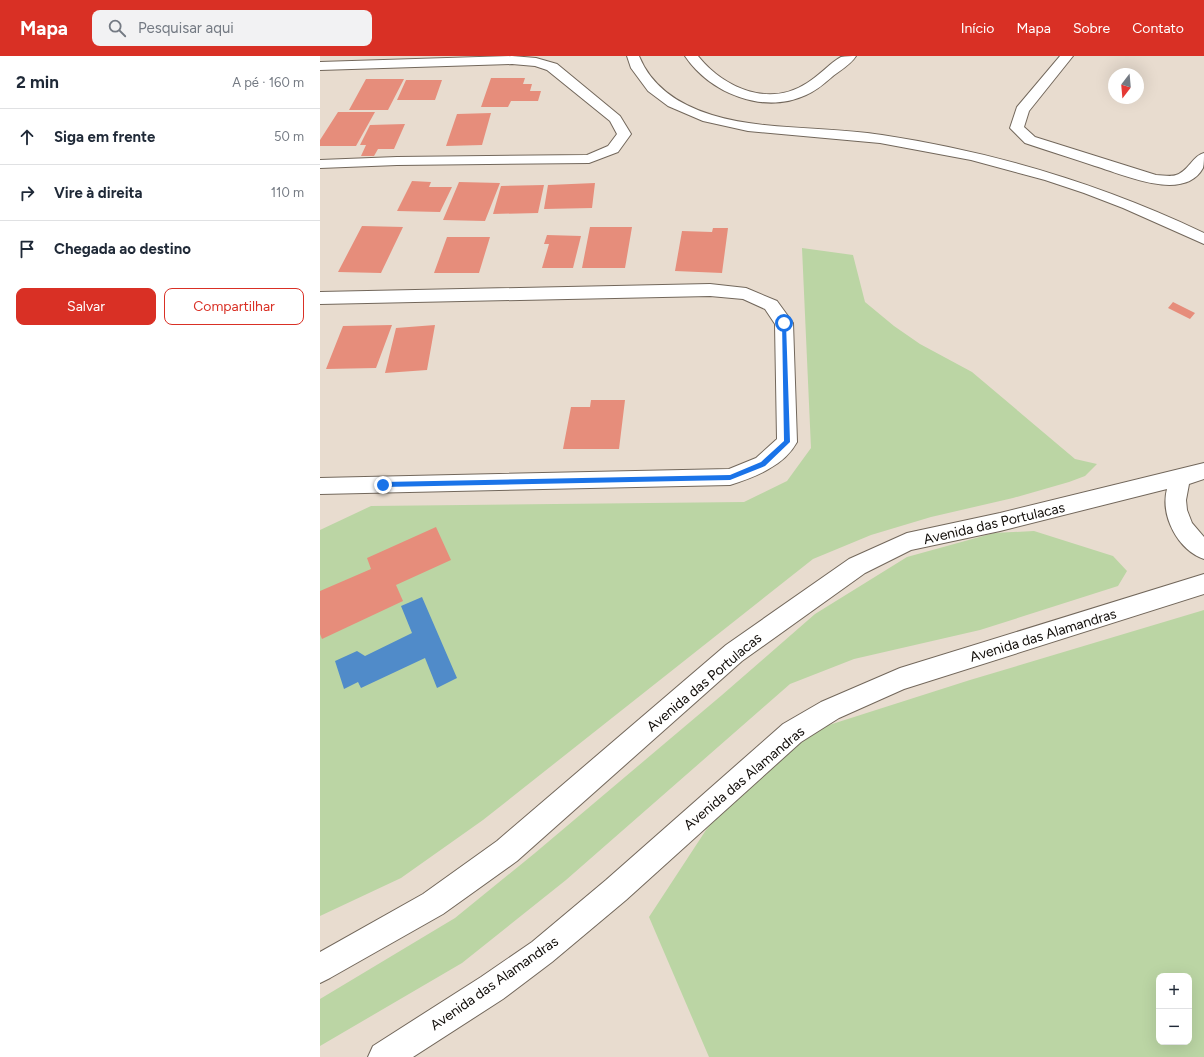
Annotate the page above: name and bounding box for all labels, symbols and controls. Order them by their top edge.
search box [92,10,372,46]
text: Mapa [20,17,68,40]
icon: search [106,17,128,39]
text: Pesquisar aqui [138,19,234,37]
text: Início [961,20,994,37]
text: Mapa [1016,20,1051,37]
text: Sobre [1073,20,1110,37]
text: Contato [1132,20,1184,37]
north arrow [1108,68,1144,104]
text: 2 min [16,72,59,92]
text: A pé · 160 m [232,75,304,90]
icon: ahead [16,126,38,148]
text: Siga em frente [54,128,155,146]
text: 50 m [274,129,304,144]
icon: right [16,182,38,204]
text: Vire à direita [54,184,143,202]
text: 110 m [271,185,304,200]
icon: arrive [16,238,38,260]
text: Chegada ao destino [54,240,191,258]
button: Salvar [16,288,156,325]
button: Compartilhar [164,288,304,325]
route start [775,314,793,332]
route end [374,476,392,494]
street label: Avenida das Portulacas [922,499,1066,548]
street label: Avenida das Alamandras [968,605,1119,666]
street label: Avenida das Portulacas [643,629,765,735]
street label: Avenida das Alamandras [680,723,808,834]
street label: Avenida das Alamandras [427,933,562,1034]
map controls [1156,973,1192,1045]
button: + [1156,973,1192,1009]
button: − [1156,1009,1192,1045]

